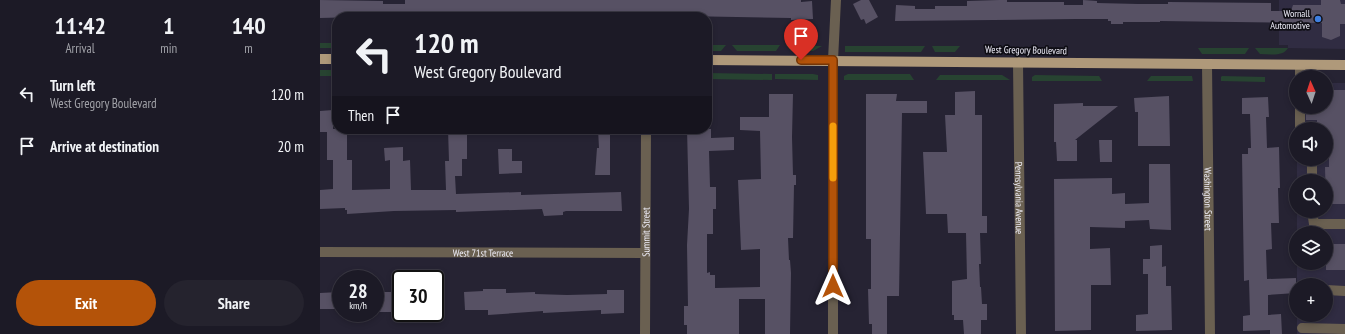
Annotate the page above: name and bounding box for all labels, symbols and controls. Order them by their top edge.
place label: Wornall Automotive [1270,7,1311,32]
text: 11:42 [54,10,106,41]
text: 1 [163,10,174,41]
text: 140 [231,10,266,41]
marker: Wornall Automotive [1313,14,1323,24]
pin [784,19,818,60]
text: 120 m [414,24,478,61]
icon: arrive [790,25,812,47]
icon: left [348,28,400,80]
text: Arrival [65,40,95,57]
text: min [160,40,177,57]
text: m [244,40,253,57]
street label: West Gregory Boulevard [985,43,1067,57]
text: West Gregory Boulevard [414,60,562,83]
north arrow [1289,70,1333,114]
map controls [1289,70,1333,322]
text: Turn left [50,76,95,95]
icon: left [16,83,38,105]
text: 120 m [271,85,304,104]
text: West Gregory Boulevard [50,95,157,112]
icon: arrive [382,104,404,126]
text: Then [348,106,374,125]
button: sound [1289,122,1333,166]
icon: arrive [16,135,38,157]
text: Arrive at destination [50,137,159,156]
text: 20 m [278,137,304,156]
street label: Pennsylvania Avenue [1013,162,1026,234]
street label: Washington Street [1202,167,1215,231]
button: search [1289,174,1333,218]
street label: Summit Street [639,207,652,257]
button: layers [1289,226,1333,270]
street label: West 71st Terrace [453,246,513,259]
position arrow [812,265,854,307]
speed limit sign: 30 [392,270,444,322]
text: 28 [348,278,368,304]
button: + [1289,278,1333,322]
button: Exit [16,280,156,326]
button: Share [164,280,304,326]
text: km/h [349,299,367,312]

